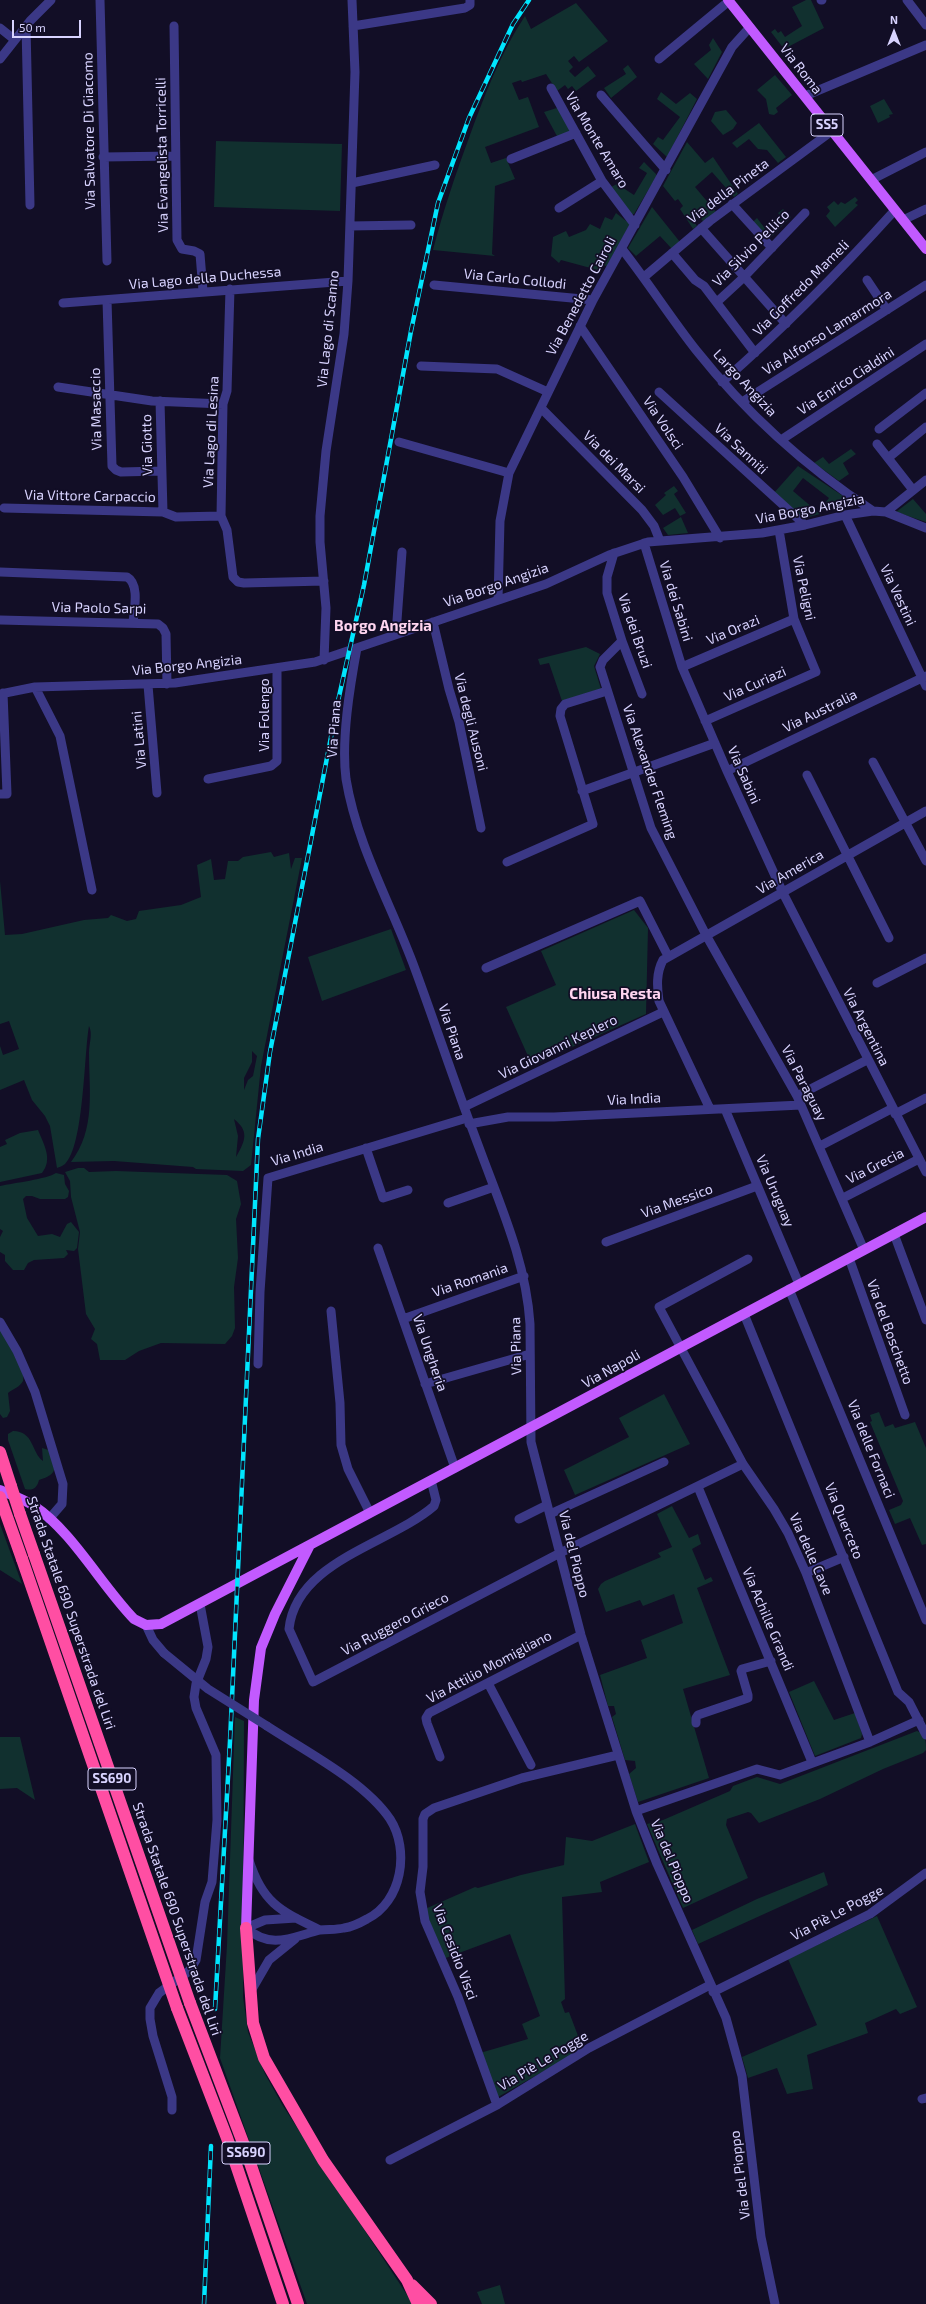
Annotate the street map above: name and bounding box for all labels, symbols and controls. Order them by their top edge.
scale bar [14,12,83,38]
north arrow [874,12,914,52]
text: N [890,13,898,26]
text: 50 m [19,20,46,34]
street label: Via Roma [776,40,826,98]
street label: Via Salvatore Di Giacomo [79,52,99,210]
street label: Via Evangelista Torricelli [152,77,172,233]
street label: Via Monte Amaro [562,89,632,191]
road number: SS5 [811,114,843,136]
street label: Via della Pineta [684,155,772,227]
street label: Via Silvio Pellico [709,206,793,290]
street label: Via Benedetto Cairoli [543,234,619,358]
street label: Via Goffredo Mameli [749,236,853,340]
street label: Via Lago della Duchessa [128,263,282,293]
street label: Via Carlo Collodi [463,265,567,293]
street label: Via Lago di Scanno [313,270,343,388]
street label: Via Alfonso Lamarmora [759,285,895,379]
street label: Via Enrico Cialdini [794,343,898,419]
street label: Largo Angizia [710,346,780,420]
street label: Via Masaccio [87,368,105,450]
street label: Via Lago di Lesina [200,376,222,488]
street label: Via Volsci [639,393,687,453]
street label: Via Giotto [138,414,156,476]
street label: Via Sanniti [711,420,771,478]
street label: Via dei Marsi [579,427,649,497]
street label: Via Vittore Carpaccio [24,486,156,506]
street label: Via Borgo Angizia [754,490,866,528]
street label: Via Peligni [789,554,819,622]
street label: Via Borgo Angizia [441,559,551,611]
street label: Via dei Sabini [656,559,696,643]
street label: Via Vestini [876,562,920,628]
street label: Via dei Bruzi [614,591,656,671]
street label: Via Paolo Sarpi [52,599,146,617]
street label: Via Orazi [704,611,762,649]
district label: Borgo Angizia [334,617,432,635]
street label: Via Borgo Angizia [131,651,243,679]
street label: Via Curiazi [721,663,789,705]
street label: Via degli Ausoni [451,671,491,773]
street label: Via Folengo [256,678,272,752]
street label: Via Australia [780,686,860,736]
street label: Via Piana [324,699,344,759]
street label: Via Alexander Fleming [619,702,681,842]
street label: Via Latini [128,710,150,770]
street label: Via Sabini [724,744,764,806]
street label: Via America [753,846,827,898]
district label: Chiusa Resta [569,985,661,1003]
street label: Via Argentina [839,985,893,1069]
street label: Via Piana [435,1002,469,1062]
street label: Via Giovanni Keplero [496,1011,620,1083]
street label: Via Paraguay [778,1042,830,1124]
street label: Via India [607,1089,661,1109]
street label: Via India [269,1138,325,1170]
street label: Via Grecia [843,1144,907,1188]
street label: Via Uruguay [752,1152,798,1230]
street label: Via Messico [639,1180,715,1222]
street label: Via Romania [430,1259,510,1301]
street label: Via del Boschetto [863,1277,917,1387]
street label: Via Ungheria [409,1312,451,1394]
street label: Via Piana [507,1317,525,1375]
street label: Via Napoli [579,1346,643,1392]
street label: Via delle Fornaci [844,1397,898,1501]
street label: Via Querceto [821,1480,867,1562]
street label: Strada Statale 690 Superstrada del Liri [23,1494,119,1732]
street label: Via del Pioppo [555,1509,593,1599]
street label: Via delle Cave [785,1510,837,1598]
street label: Via Achille Grandi [739,1565,797,1673]
street label: Via Ruggero Grieco [338,1589,452,1659]
street label: Via Attilio Momigliano [424,1627,554,1707]
road number: SS690 [88,1768,136,1790]
street label: Strada Statale 690 Superstrada del Liri [129,1800,225,2038]
street label: Via del Pioppo [647,1817,697,1905]
street label: Via Piè Le Pogge [788,1882,886,1944]
street label: Via Cesidio Visci [429,1902,481,2002]
street label: Via Piè Le Pogge [495,2027,591,2095]
street label: Via del Pioppo [726,2130,754,2220]
road number: SS690 [222,2142,270,2164]

